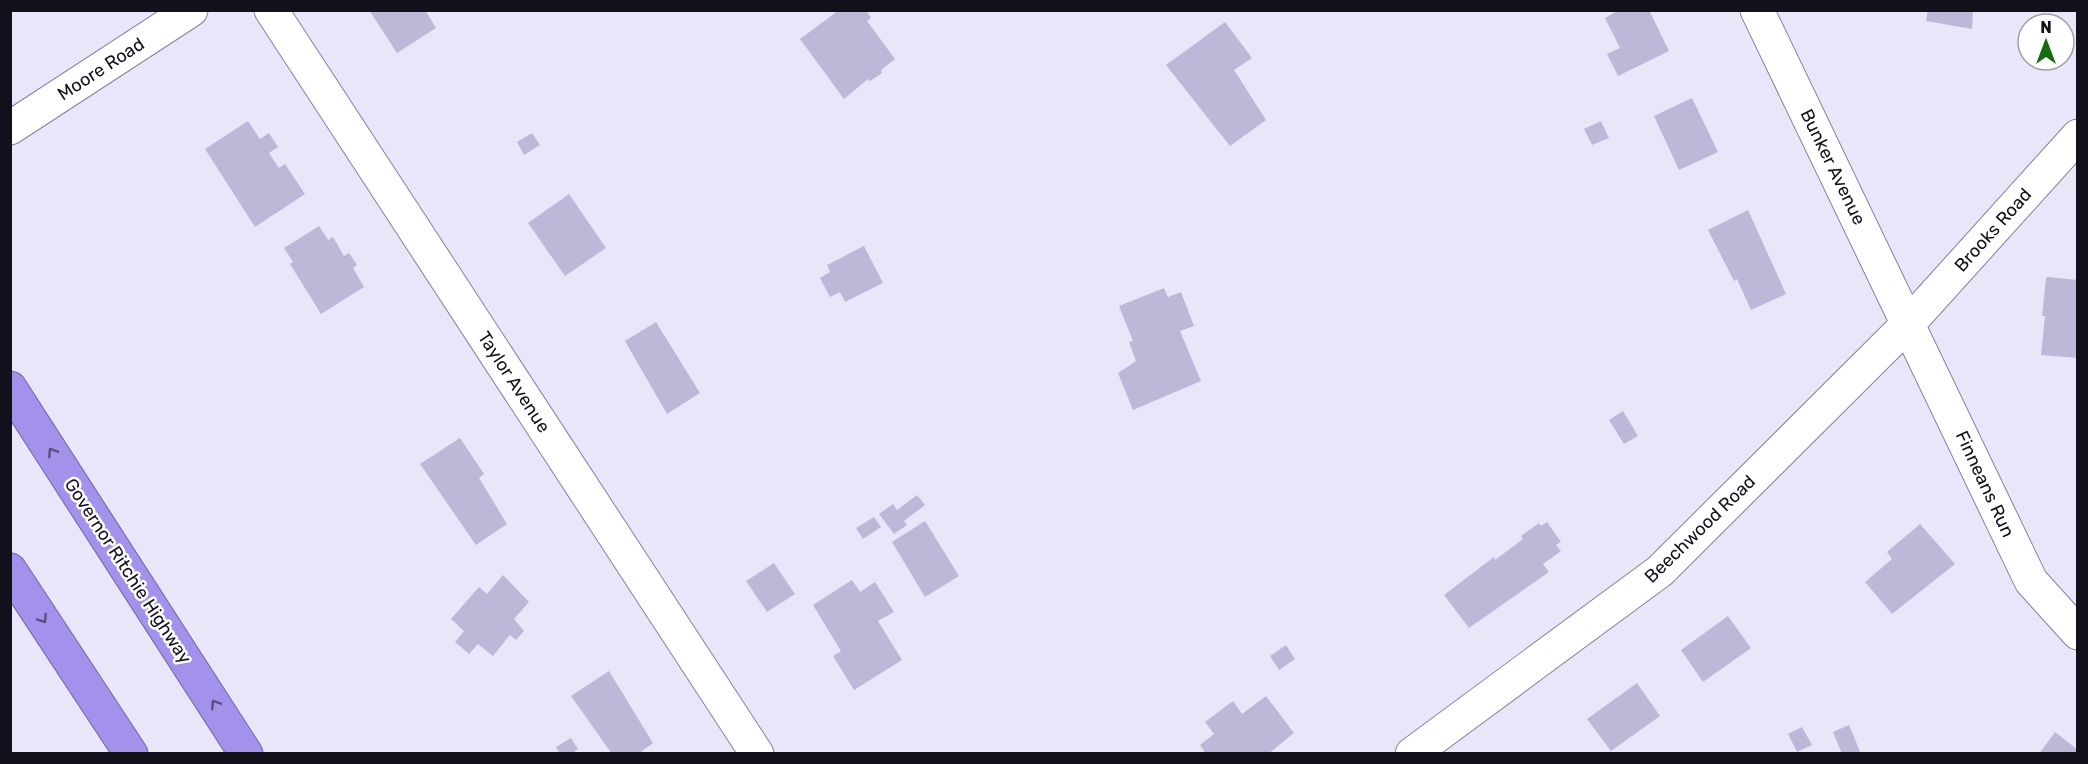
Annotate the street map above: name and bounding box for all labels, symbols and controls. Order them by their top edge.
north arrow [2016,12,2076,72]
text: N [2040,18,2052,37]
street label: Moore Road [54,33,148,105]
street label: Bunker Avenue [1795,106,1871,228]
street label: Brooks Road [1950,184,2036,276]
street label: Taylor Avenue [473,327,555,437]
street label: Finneans Run [1951,427,2019,541]
one-way arrow [48,448,59,459]
street label: Beechwood Road [1640,471,1760,587]
street label: Governor Ritchie Highway [60,474,196,668]
one-way arrow [35,612,46,623]
one-way arrow [211,700,222,711]

